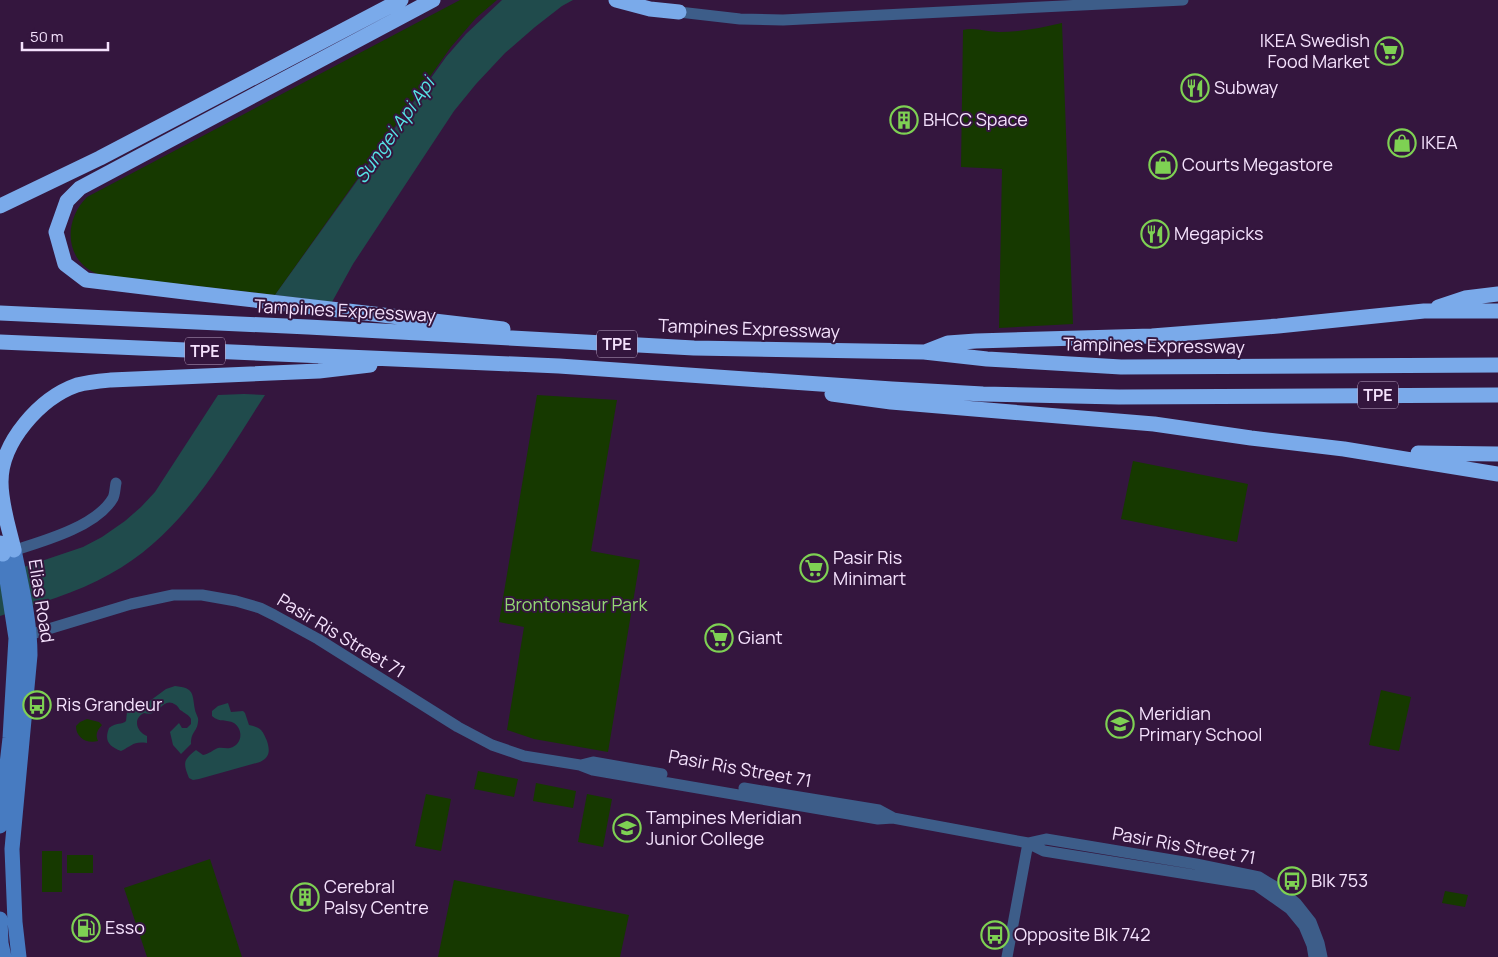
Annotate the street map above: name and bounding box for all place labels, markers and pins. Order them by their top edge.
place label: IKEA Swedish Food Market [1260,28,1370,73]
supermarket icon: IKEA Swedish Food Market [1374,36,1404,66]
restaurant icon: Subway [1180,73,1210,103]
place label: Subway [1214,75,1279,99]
building icon: BHCC Space [889,105,919,135]
place label: BHCC Space [923,107,1028,131]
shop icon: IKEA [1387,128,1417,158]
place label: IKEA [1421,130,1458,154]
shop icon: Courts Megastore [1148,150,1178,180]
place label: Courts Megastore [1182,152,1333,176]
restaurant icon: Megapicks [1140,219,1170,249]
place label: Megapicks [1174,221,1263,245]
place label: Pasir Ris Minimart [833,545,906,590]
supermarket icon: Pasir Ris Minimart [799,553,829,583]
supermarket icon: Giant [704,623,734,653]
place label: Giant [738,625,783,649]
bus stop icon: Ris Grandeur [22,690,52,720]
place label: Ris Grandeur [56,692,163,716]
place label: Meridian Primary School [1139,701,1263,746]
school or university icon: Meridian Primary School [1105,709,1135,739]
place label: Tampines Meridian Junior College [646,805,802,850]
school or university icon: Tampines Meridian Junior College [612,813,642,843]
bus stop icon: Blk 753 [1277,866,1307,896]
place label: Blk 753 [1311,868,1368,892]
place label: Cerebral Palsy Centre [324,874,429,919]
building icon: Cerebral Palsy Centre [290,882,320,912]
fuel station icon: Esso [71,913,101,943]
place label: Esso [105,915,145,939]
bus stop icon: Opposite Blk 742 [980,920,1010,950]
place label: Opposite Blk 742 [1014,922,1150,946]

